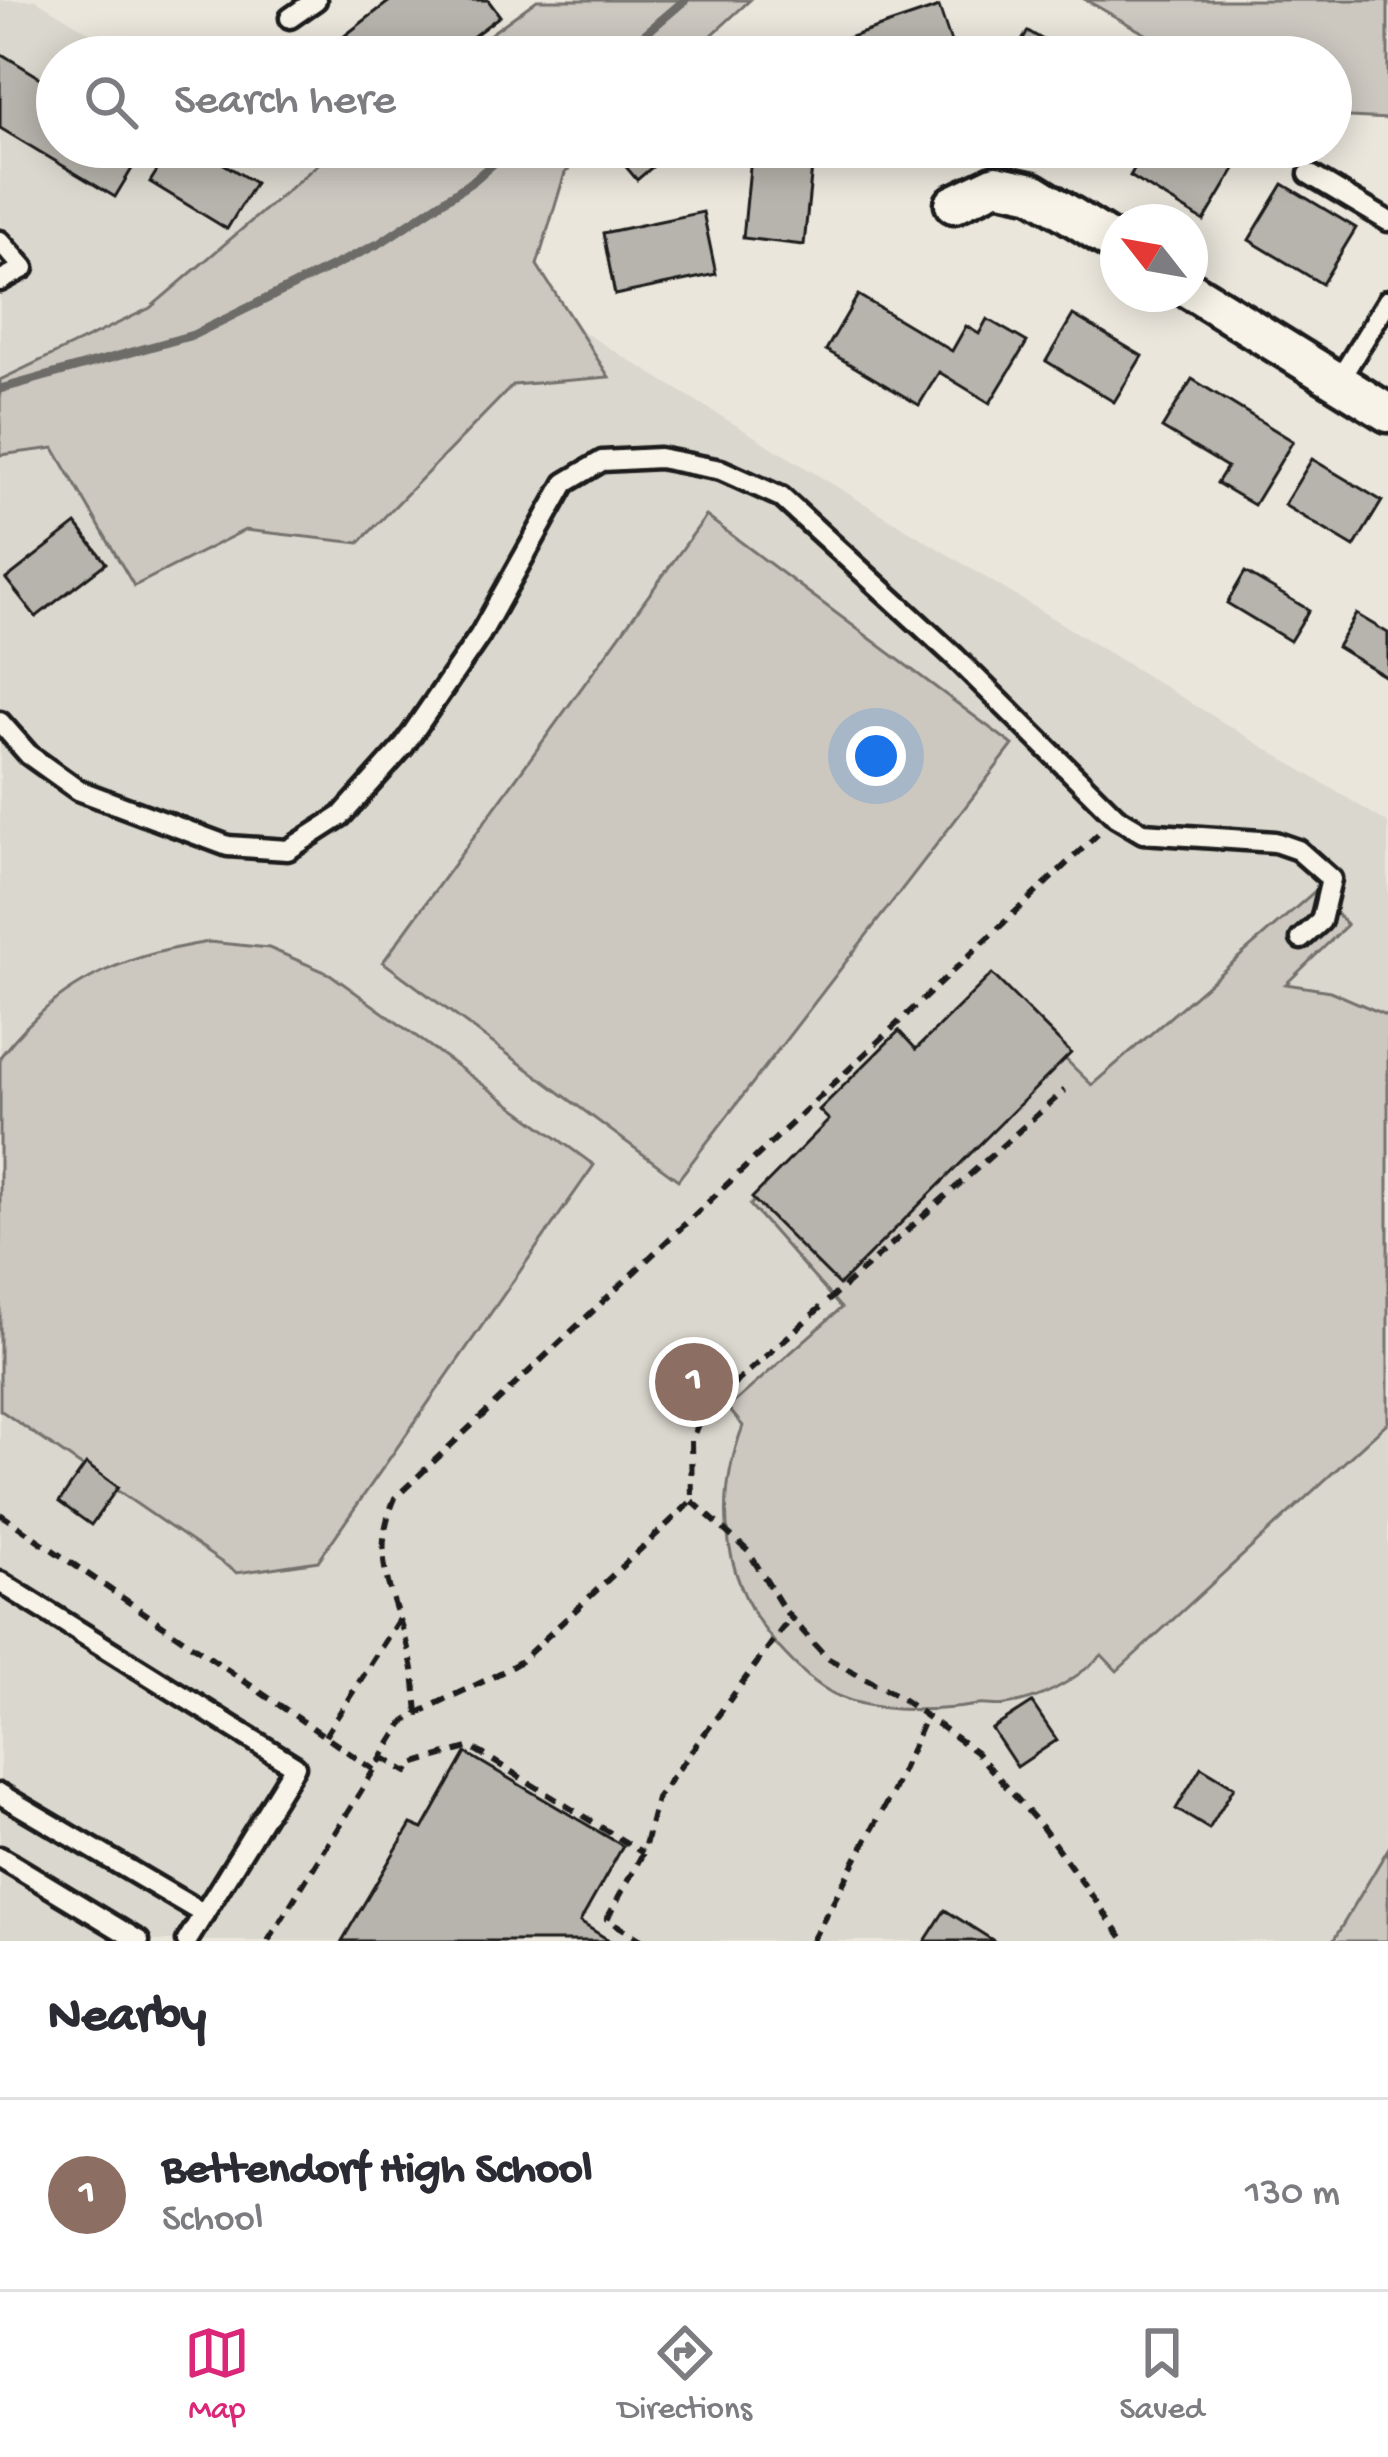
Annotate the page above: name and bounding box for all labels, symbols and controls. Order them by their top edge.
search box [36,36,1352,168]
icon: search [78,69,144,135]
text: Search here [174,76,396,129]
north arrow [1100,204,1208,312]
your location [846,726,906,786]
pin: 1 [655,1337,733,1427]
text: Nearby [48,1989,206,2049]
text: Bettendorf High School [162,2145,593,2198]
text: 1 [79,2172,95,2218]
text: 130 m [1245,2172,1340,2218]
text: School [162,2198,263,2244]
tab: Map [184,2320,250,2430]
tab: Directions [618,2320,752,2430]
tab: Saved [1120,2320,1204,2430]

